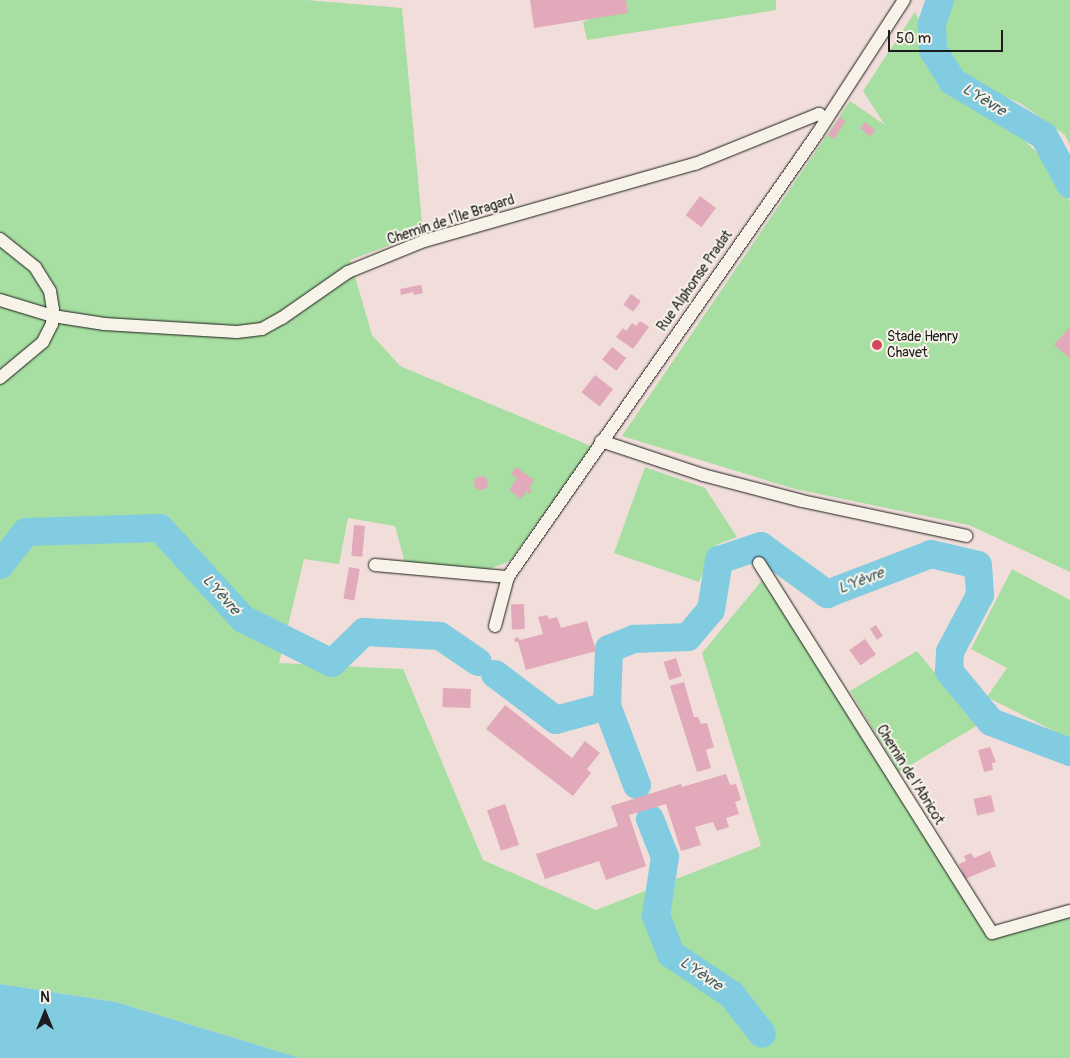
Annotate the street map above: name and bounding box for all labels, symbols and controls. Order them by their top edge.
scale bar [890,20,1005,52]
text: 50 m [896,29,931,48]
water label: L'Yèvre [959,80,1009,120]
street label: Chemin de l'Île Bragard [385,191,517,249]
street label: Rue Alphonse Pradat [654,227,736,335]
place label: Stade Henry Chavet [887,329,958,362]
marker: Stade Henry Chavet [871,339,883,351]
water label: L'Yèvre [836,564,886,598]
water label: L'Yèvre [198,571,244,619]
street label: Chemin de l'Abricot [873,722,947,828]
water label: L'Yèvre [676,953,726,995]
north arrow [20,988,70,1038]
text: N [40,989,50,1006]

